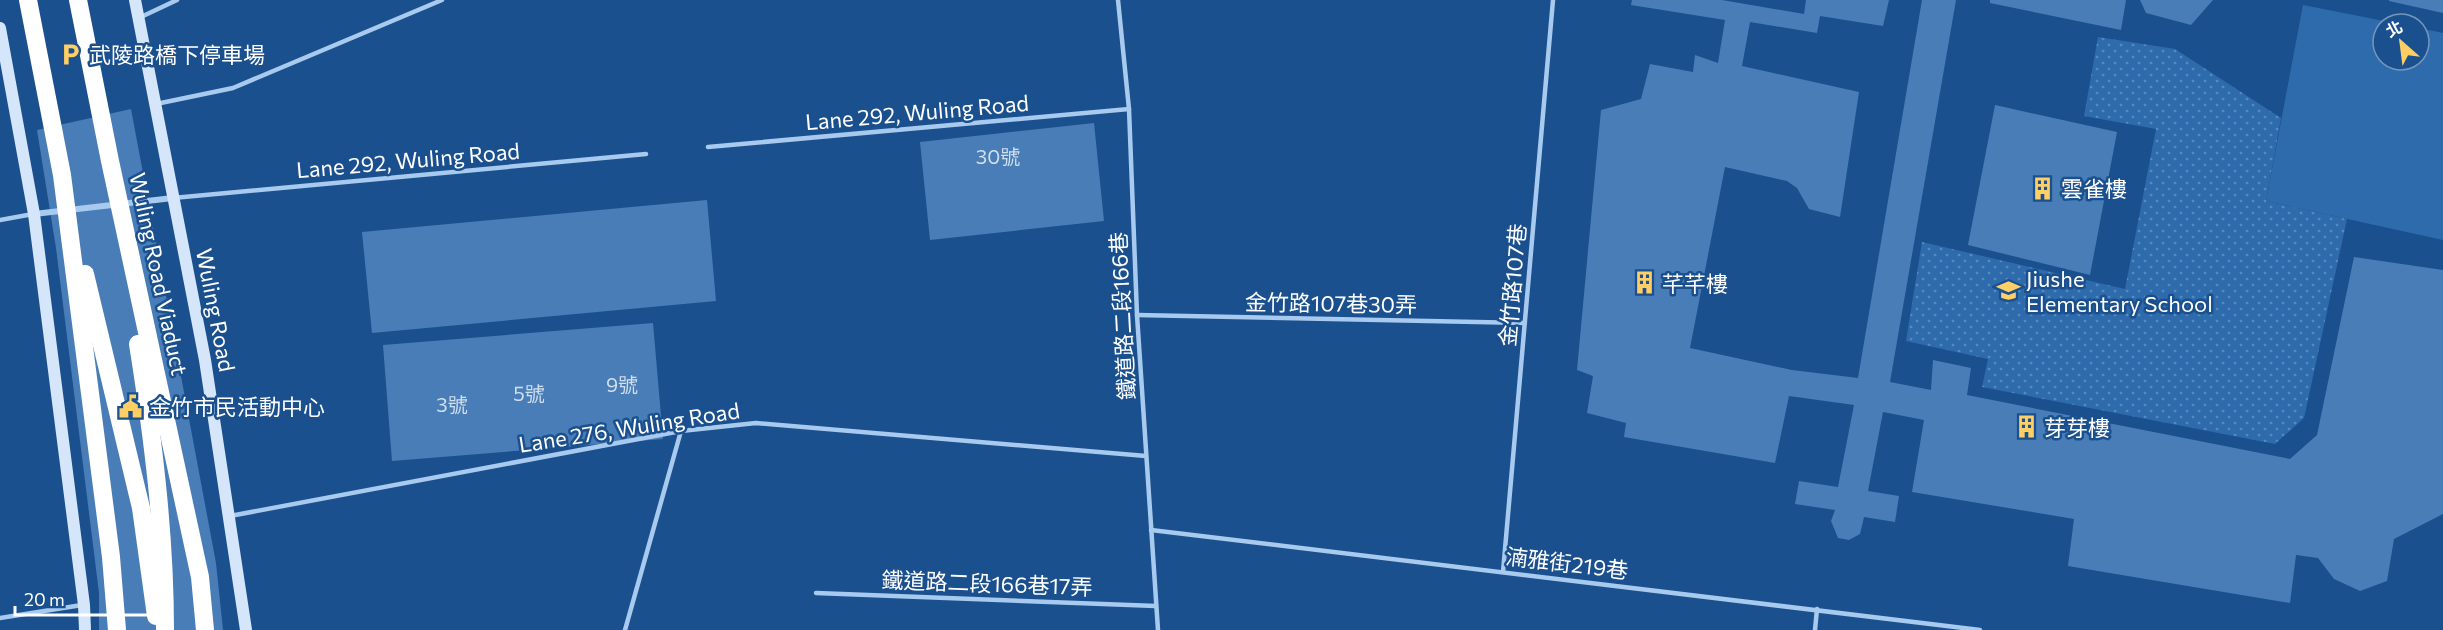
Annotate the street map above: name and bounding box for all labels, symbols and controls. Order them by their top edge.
north arrow [2371,12,2431,72]
text: 北 [2382,16,2405,40]
parking icon: 武陵路橋下停車場 [58,41,84,67]
place label: 武陵路橋下停車場 [89,41,265,68]
street label: Lane 292, Wuling Road [804,89,1030,135]
street label: Lane 292, Wuling Road [295,137,521,183]
house number: 30號 [976,144,1020,168]
street label: Wuling Road Viaduct [124,170,194,378]
building icon: 雲雀樓 [2030,175,2056,201]
place label: 雲雀樓 [2061,175,2127,202]
street label: 金竹路107巷 [1493,222,1531,348]
street label: 鐵道路二段166巷 [1104,231,1140,401]
street label: Wuling Road [191,246,241,374]
place label: Jiushe Elementary School [2026,265,2213,317]
building icon: 芊芊樓 [1631,270,1657,296]
place label: 芊芊樓 [1662,270,1728,297]
school or university icon: Jiushe Elementary School [1995,278,2021,304]
street label: 金竹路107巷30弄 [1245,288,1417,318]
house number: 9號 [606,372,638,396]
house number: 5號 [513,381,545,405]
house number: 3號 [436,392,468,416]
public building icon: 金竹市民活動中心 [118,393,144,419]
place label: 金竹市民活動中心 [149,393,325,420]
street label: Lane 276, Wuling Road [517,396,741,458]
building icon: 芽芽樓 [2013,414,2039,440]
place label: 芽芽樓 [2044,414,2110,441]
street label: 湳雅街219巷 [1504,542,1630,584]
street label: 鐵道路二段166巷17弄 [881,566,1093,600]
scale bar [15,579,152,617]
text: 20 m [24,588,65,610]

